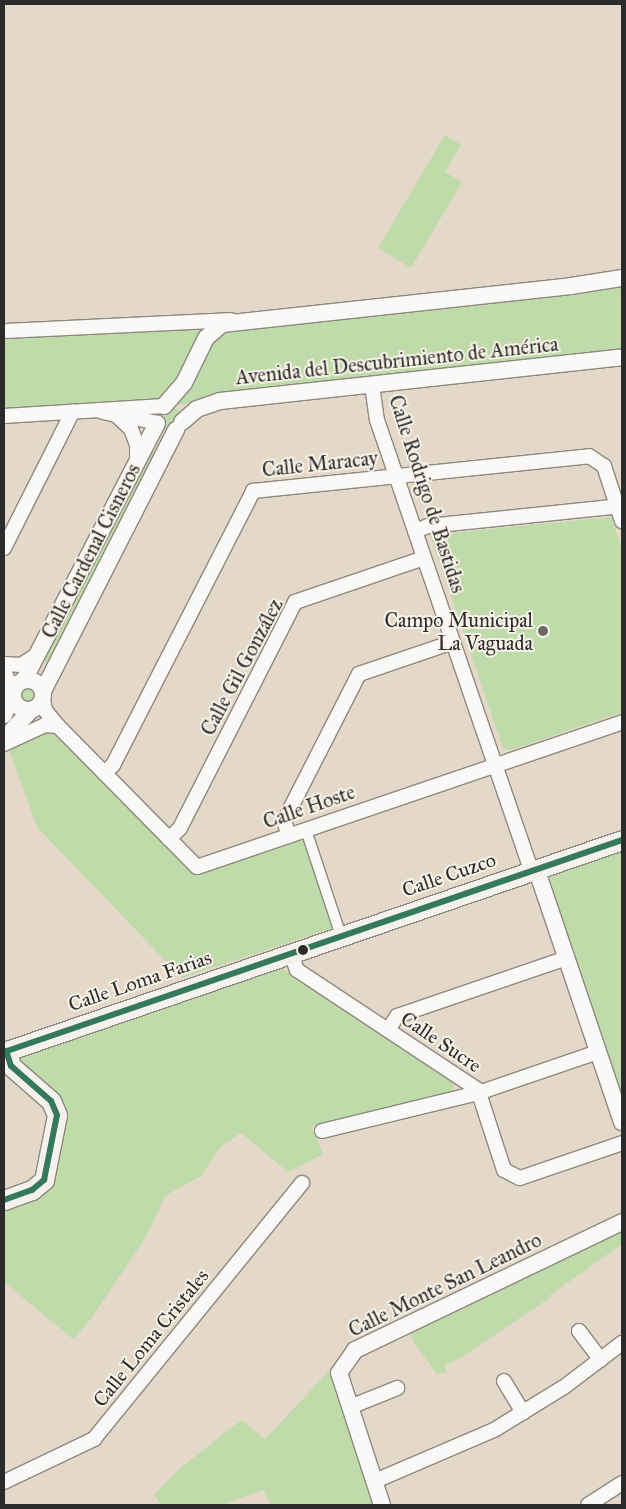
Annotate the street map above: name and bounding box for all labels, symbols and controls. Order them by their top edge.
street label: Avenida del Descubrimiento de América [234,332,560,390]
street label: Calle Rodrigo de Bastidas [384,392,470,596]
street label: Calle Maracay [261,446,379,482]
street label: Calle Cardenal Cisneros [37,460,145,642]
street label: Calle Gil González [196,594,288,740]
place label: Campo Municipal La Vaguada [384,608,533,655]
marker: Campo Municipal La Vaguada [537,625,549,637]
street label: Calle Hoste [260,780,358,834]
street label: Calle Cuzco [399,848,499,902]
street label: Calle Loma Farias [65,945,215,1017]
unlabelled marker [298,945,308,955]
street label: Calle Sucre [396,1006,486,1078]
street label: Calle Monte San Leandro [345,1228,545,1342]
street label: Calle Loma Cristales [88,1264,214,1412]

